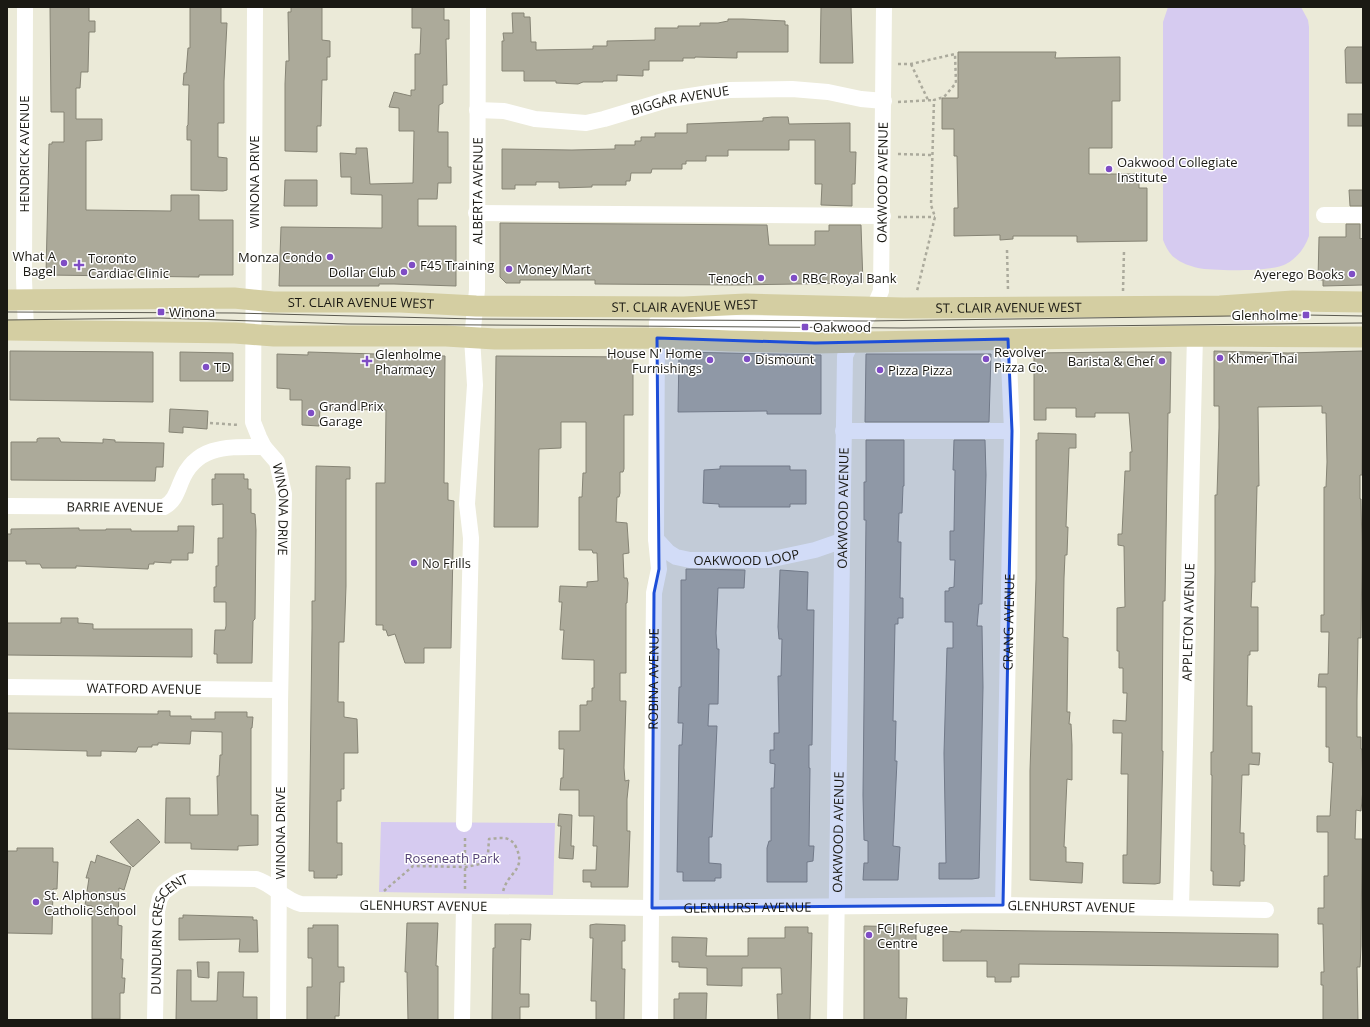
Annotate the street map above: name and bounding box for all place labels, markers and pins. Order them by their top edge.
place label: Oakwood Collegiate Institute [1117,153,1238,186]
marker: Oakwood Collegiate Institute [1104,164,1114,174]
place label: What A Bagel [13,247,57,280]
place label: Monza Condo [238,248,322,266]
place label: Toronto Cardiac Clinic [88,249,169,282]
marker: Monza Condo [325,252,335,262]
place label: F45 Training [420,256,494,274]
marker: What A Bagel [59,258,69,268]
marker: Toronto Cardiac Clinic [73,259,85,271]
marker: F45 Training [407,260,417,270]
place label: Money Mart [517,260,591,278]
place label: Dollar Club [329,263,396,281]
marker: Money Mart [504,264,514,274]
place label: Ayerego Books [1254,265,1344,283]
marker: Dollar Club [399,267,409,277]
place label: Tenoch [709,269,753,287]
place label: RBC Royal Bank [802,269,897,287]
marker: Ayerego Books [1347,269,1357,279]
marker: Tenoch [756,273,766,283]
marker: RBC Royal Bank [789,273,799,283]
place label: Winona [169,303,215,321]
place label: Glenholme [1232,306,1298,324]
marker: Winona [156,307,166,317]
marker: Glenholme [1301,310,1311,320]
place label: Oakwood [813,318,871,336]
marker: Oakwood [800,322,810,332]
place label: Revolver Pizza Co. [994,343,1047,376]
place label: House N' Home Furnishings [607,344,702,377]
place label: Glenholme Pharmacy [375,345,441,378]
place label: Khmer Thai [1228,349,1298,367]
place label: Dismount [755,350,815,368]
place label: Barista & Chef [1068,352,1155,370]
marker: Khmer Thai [1215,353,1225,363]
marker: Dismount [742,354,752,364]
marker: Revolver Pizza Co. [981,354,991,364]
marker: House N' Home Furnishings [705,355,715,365]
marker: Glenholme Pharmacy [362,356,372,366]
marker: Barista & Chef [1157,356,1167,366]
place label: TD [214,358,231,376]
place label: Pizza Pizza [888,361,952,379]
marker: TD [201,362,211,372]
marker: Pizza Pizza [875,365,885,375]
place label: Grand Prix Garage [319,397,384,430]
marker: Grand Prix Garage [306,408,316,418]
place label: No Frills [422,554,471,572]
marker: No Frills [409,558,419,568]
place label: St. Alphonsus Catholic School [44,886,136,919]
marker: St. Alphonsus Catholic School [31,897,41,907]
place label: FCJ Refugee Centre [877,919,948,952]
marker: FCJ Refugee Centre [864,930,874,940]

